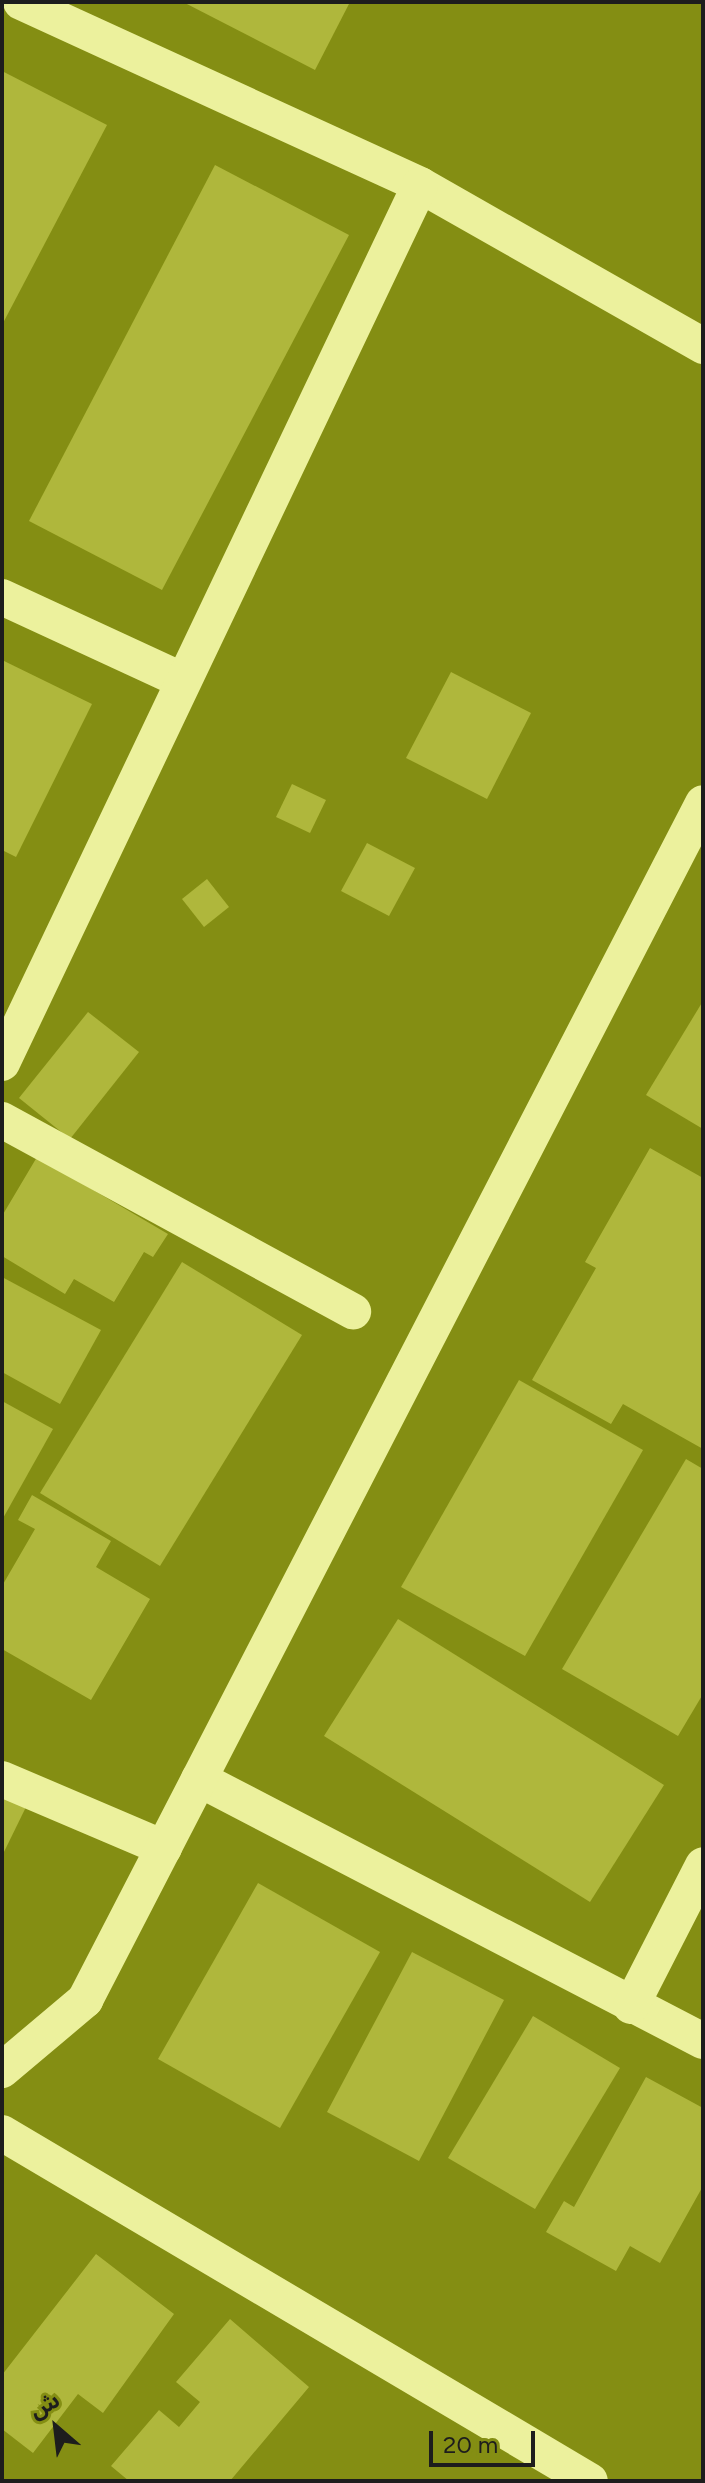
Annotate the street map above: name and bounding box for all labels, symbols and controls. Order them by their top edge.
text: ش [25,2386,64,2424]
north arrow [16,2387,96,2467]
scale bar [433,2415,539,2465]
text: 20 m [443,2430,498,2459]

